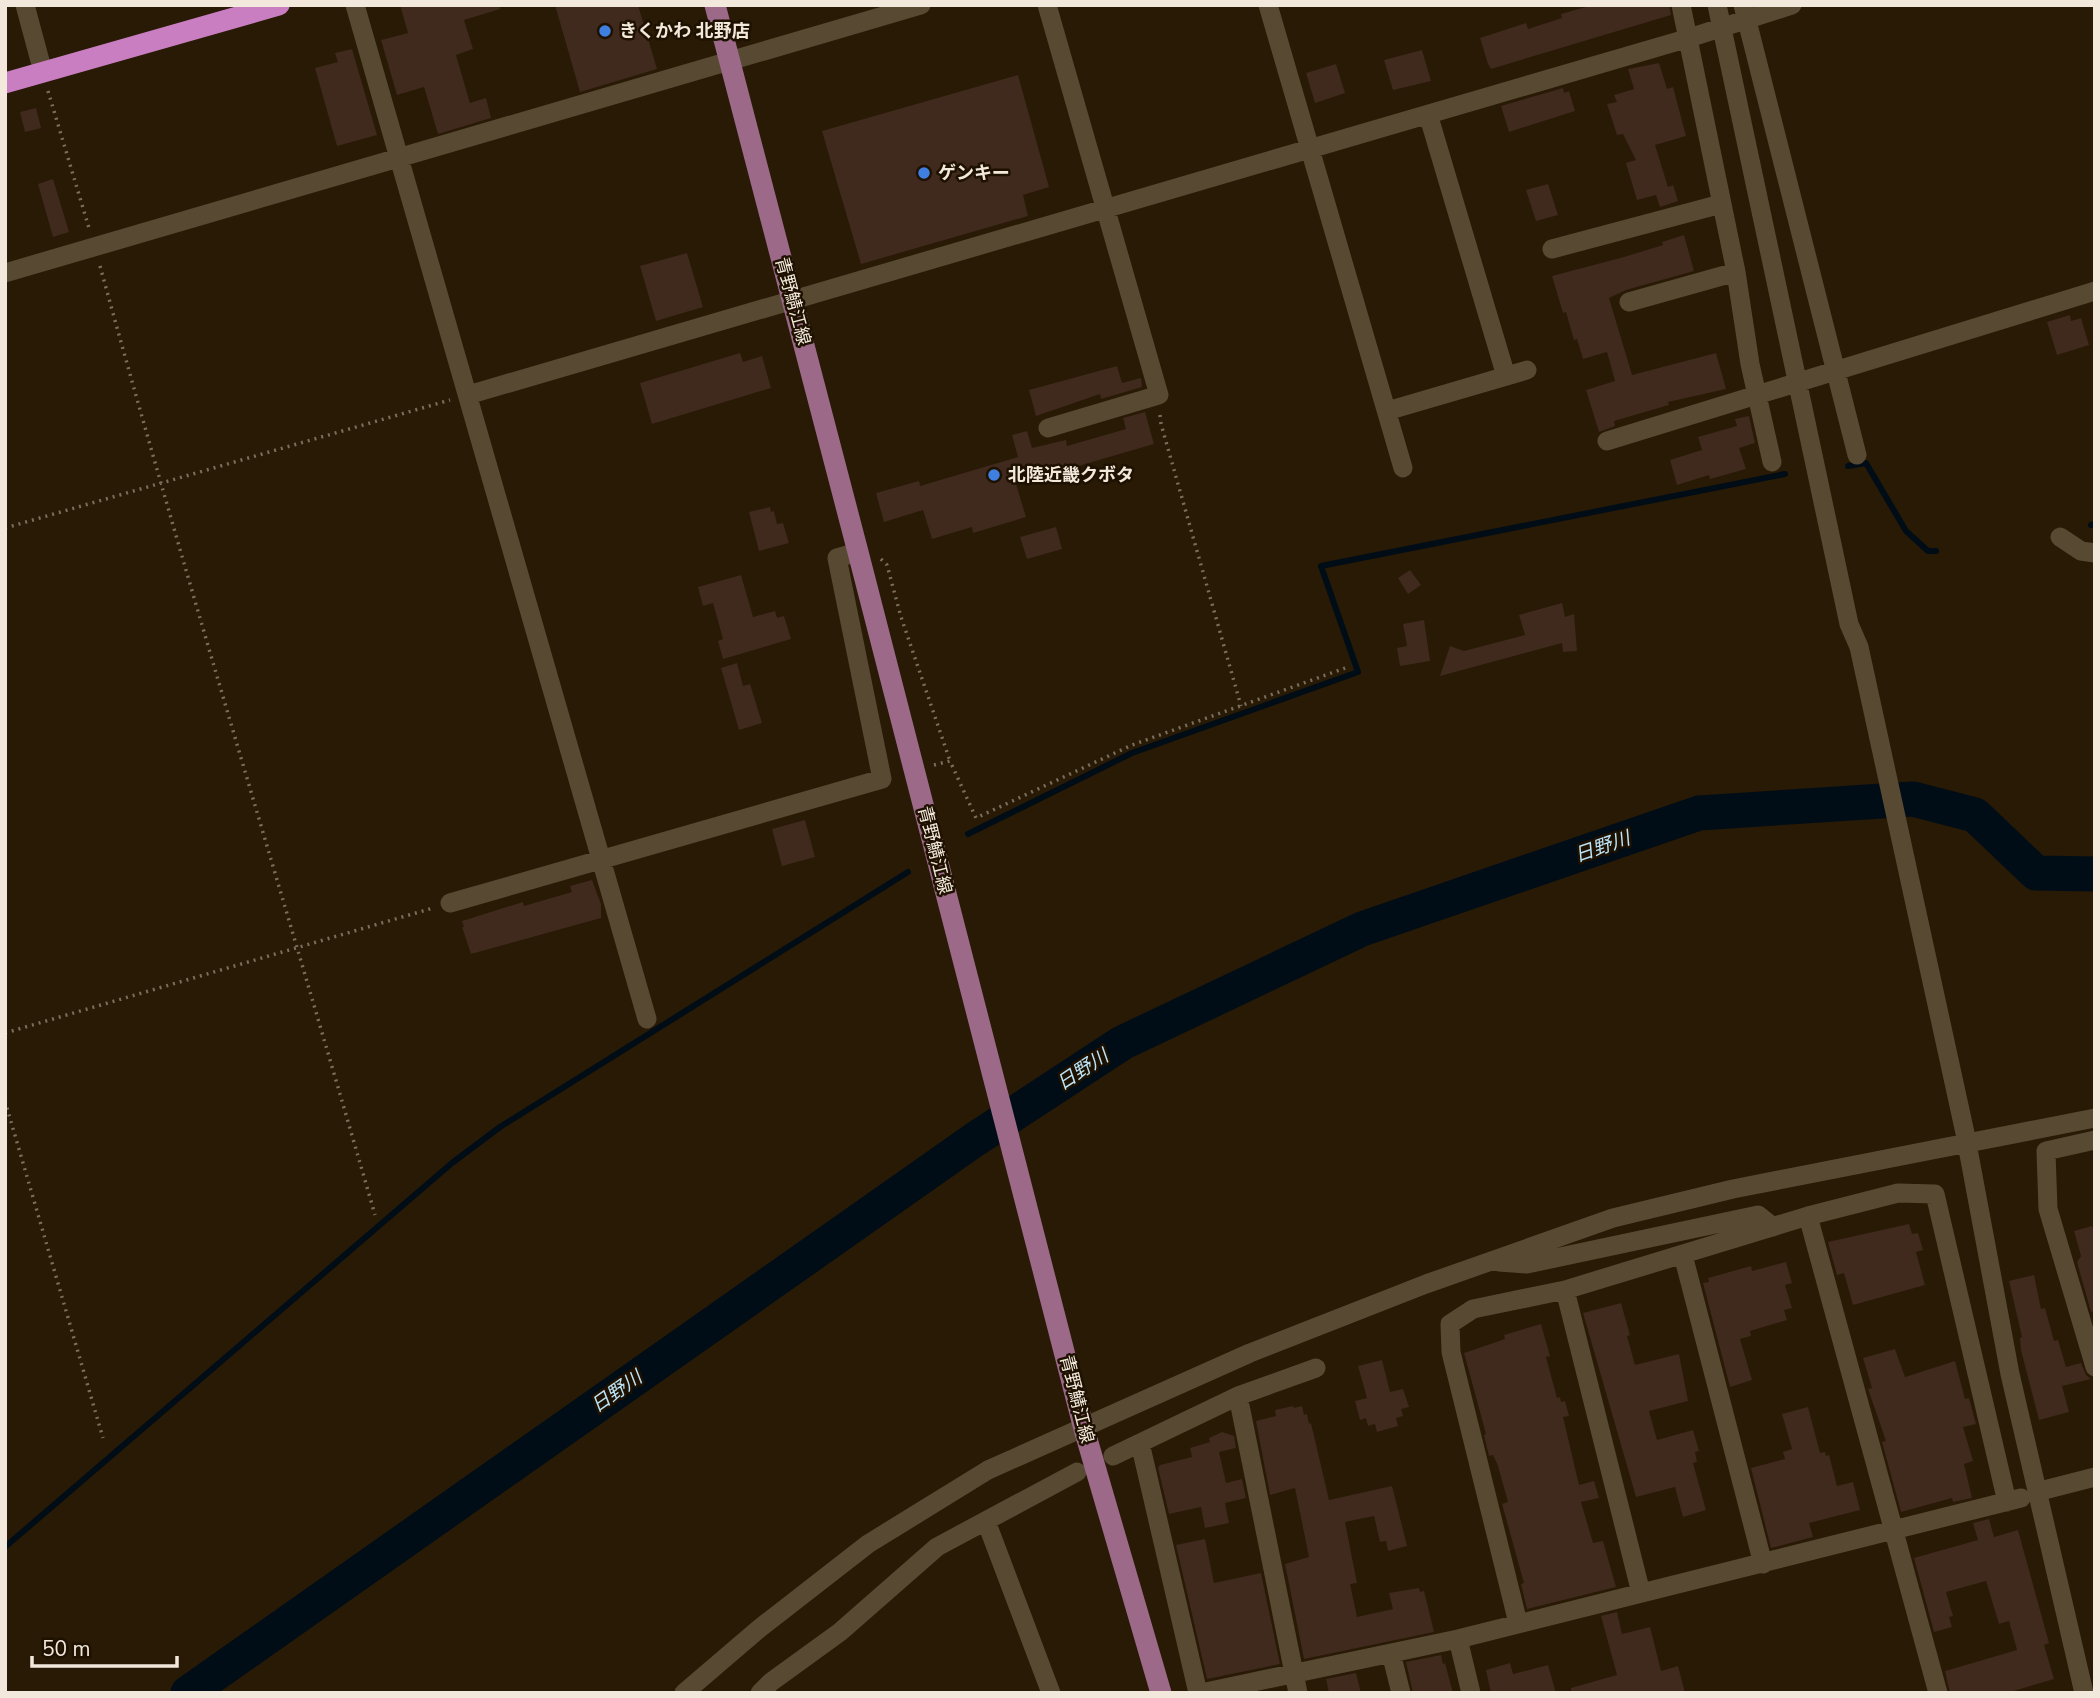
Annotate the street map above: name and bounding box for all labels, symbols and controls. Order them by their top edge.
place label: きくかわ 北野店 [619,19,750,43]
marker: きくかわ 北野店 [597,23,613,39]
place label: ゲンキー [938,161,1010,185]
marker: ゲンキー [916,165,932,181]
street label: 青野鯖江線 [770,254,816,348]
place label: 北陸近畿クボタ [1008,463,1134,487]
marker: 北陸近畿クボタ [986,467,1002,483]
street label: 青野鯖江線 [912,803,958,897]
water label: 日野川 [1571,825,1635,869]
water label: 日野川 [1052,1042,1115,1096]
street label: 青野鯖江線 [1054,1352,1100,1446]
water label: 日野川 [586,1364,649,1419]
scale bar [32,1624,177,1668]
text: 50 m [42,1635,91,1663]

